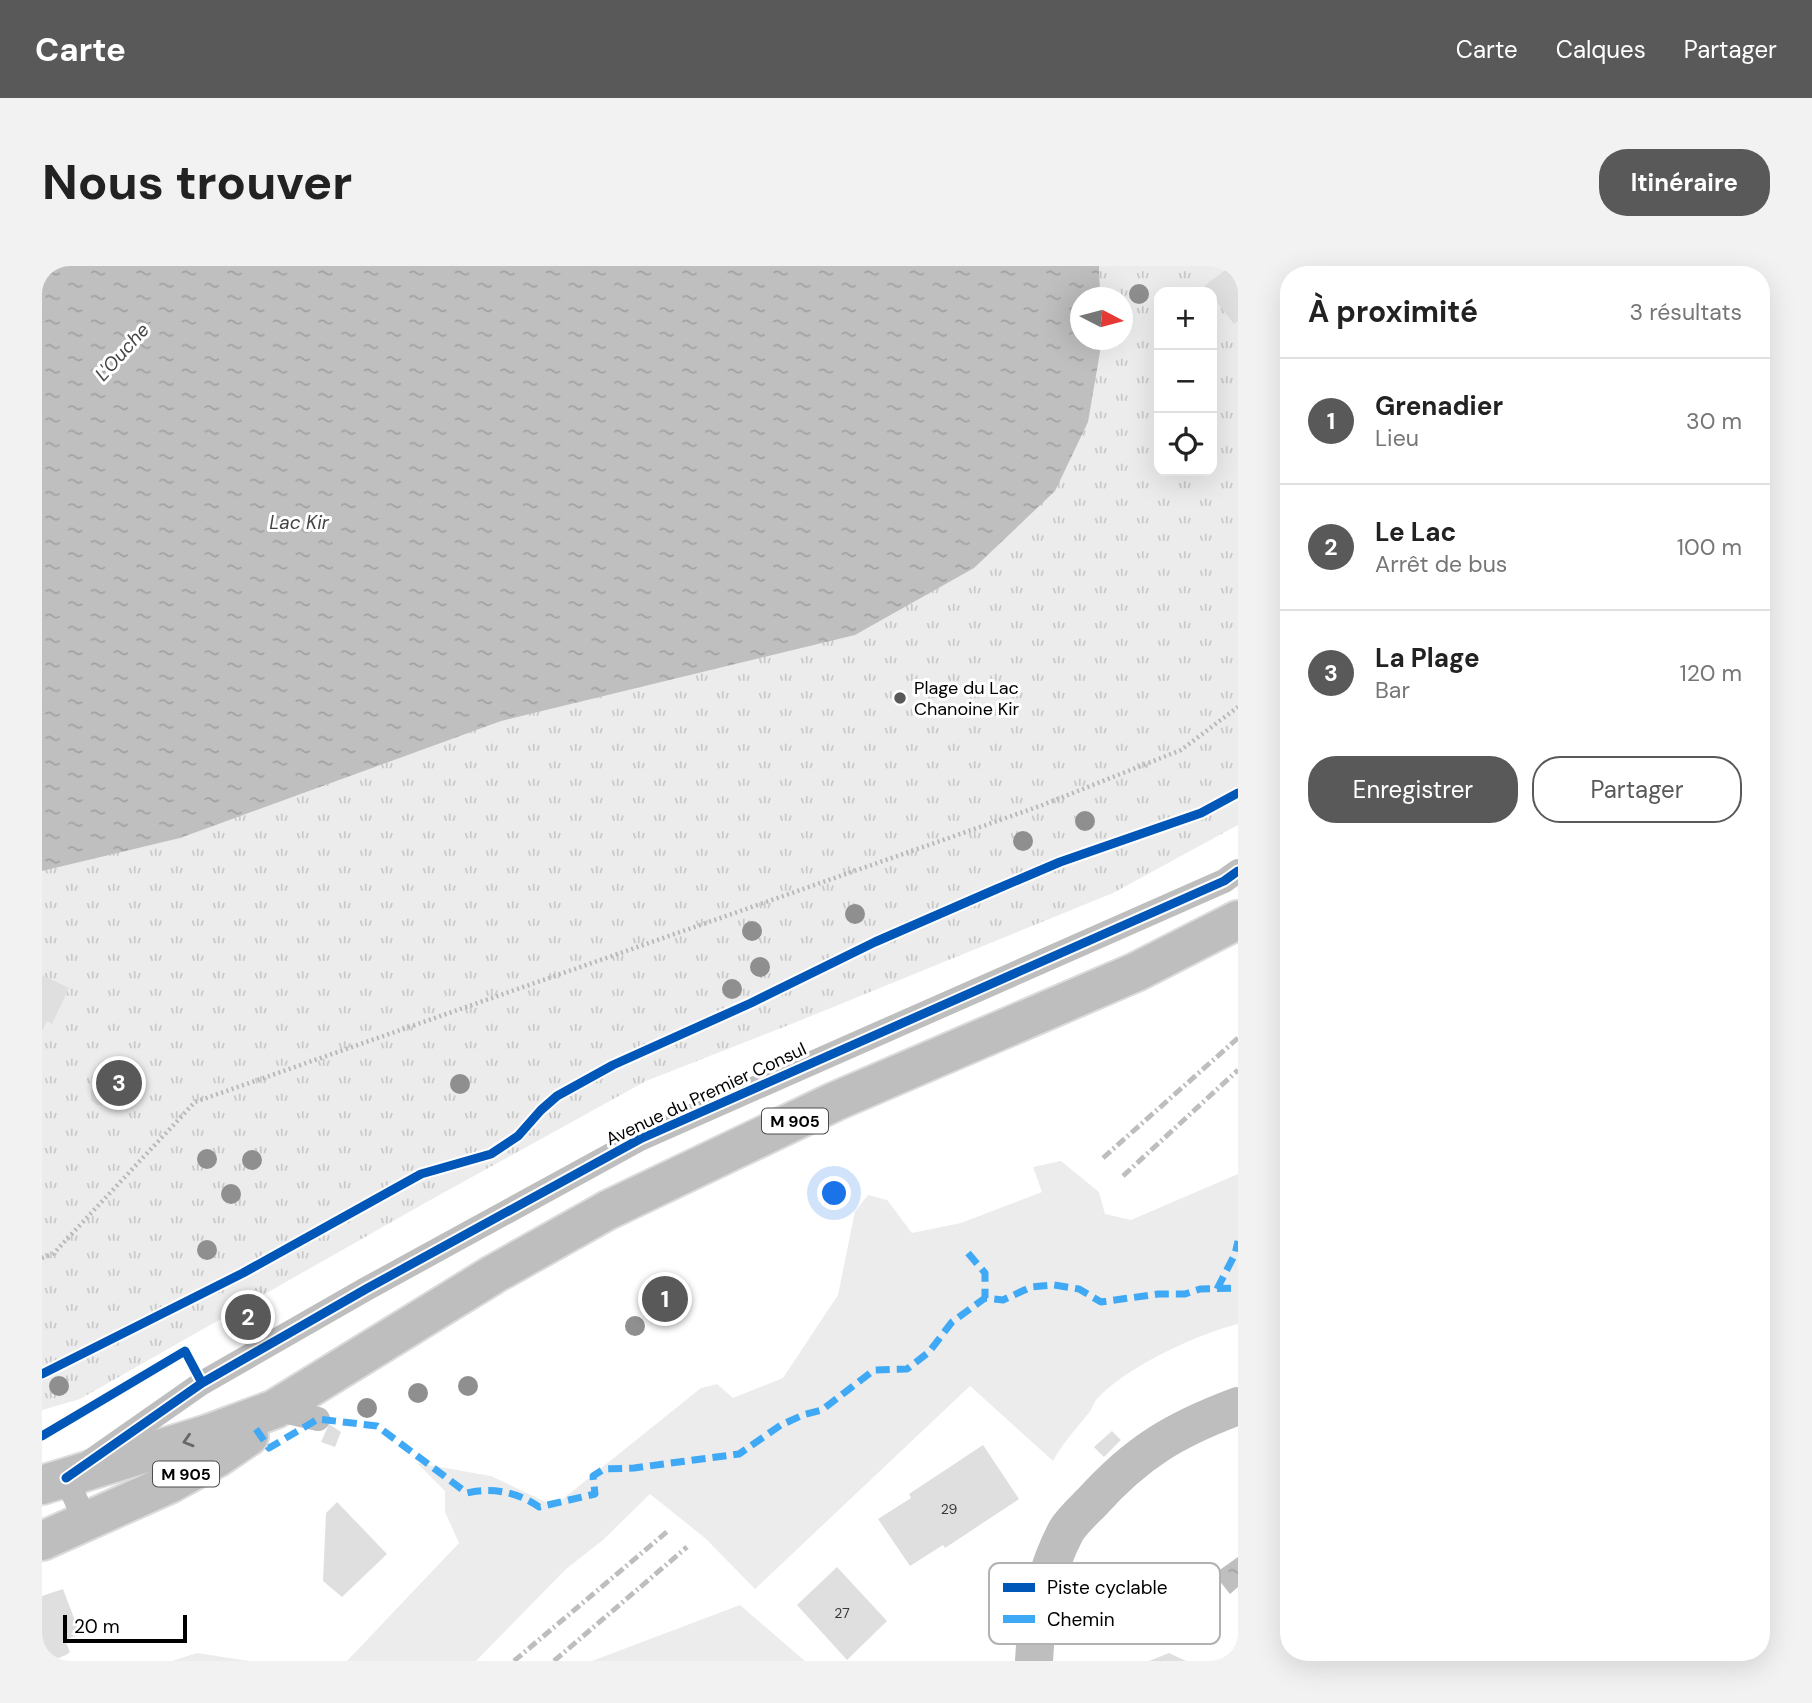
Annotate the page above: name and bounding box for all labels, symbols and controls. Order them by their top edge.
text: Carte [35,28,126,71]
text: Carte [1456,34,1518,65]
text: Calques [1556,34,1646,65]
text: Partager [1684,34,1777,65]
button: Itinéraire [1599,149,1770,216]
text: Nous trouver [42,150,352,214]
north arrow [1070,287,1133,350]
map controls [1154,287,1217,476]
button: + [1154,287,1217,350]
text: À proximité [1308,292,1478,331]
text: 3 résultats [1630,297,1742,327]
water label: L'Ouche [89,318,155,386]
button: − [1154,350,1217,413]
text: Grenadier [1375,389,1503,423]
text: 1 [1327,406,1335,436]
text: 30 m [1686,406,1742,436]
button: locate [1154,413,1217,476]
text: Lieu [1375,423,1419,453]
water label: Lac Kir [269,510,330,535]
text: Le Lac [1375,515,1456,549]
text: 2 [1324,532,1338,562]
text: 100 m [1677,532,1742,562]
text: Arrêt de bus [1375,549,1507,579]
text: La Plage [1375,641,1480,675]
text: 3 [1324,658,1338,688]
text: 120 m [1679,658,1742,688]
text: Bar [1375,675,1410,705]
place label: Plage du Lac Chanoine Kir [914,676,1020,721]
marker: Plage du Lac Chanoine Kir [892,690,908,706]
button: Enregistrer [1308,756,1518,823]
button: Partager [1532,756,1742,823]
street label: Avenue du Premier Consul [602,1037,810,1151]
pin: 3 [96,1057,142,1109]
road number: M 905 [762,1108,828,1134]
your location [817,1176,851,1210]
pin: 1 [642,1273,688,1325]
pin: 2 [225,1291,271,1343]
one-way arrow [182,1432,194,1447]
road number: M 905 [153,1462,219,1486]
house number: 29 [941,1500,958,1518]
legend [989,1563,1220,1644]
text: Piste cyclable [1047,1575,1168,1600]
house number: 27 [834,1604,850,1622]
text: Chemin [1047,1607,1115,1632]
scale bar [63,1612,187,1644]
text: 20 m [74,1614,120,1639]

